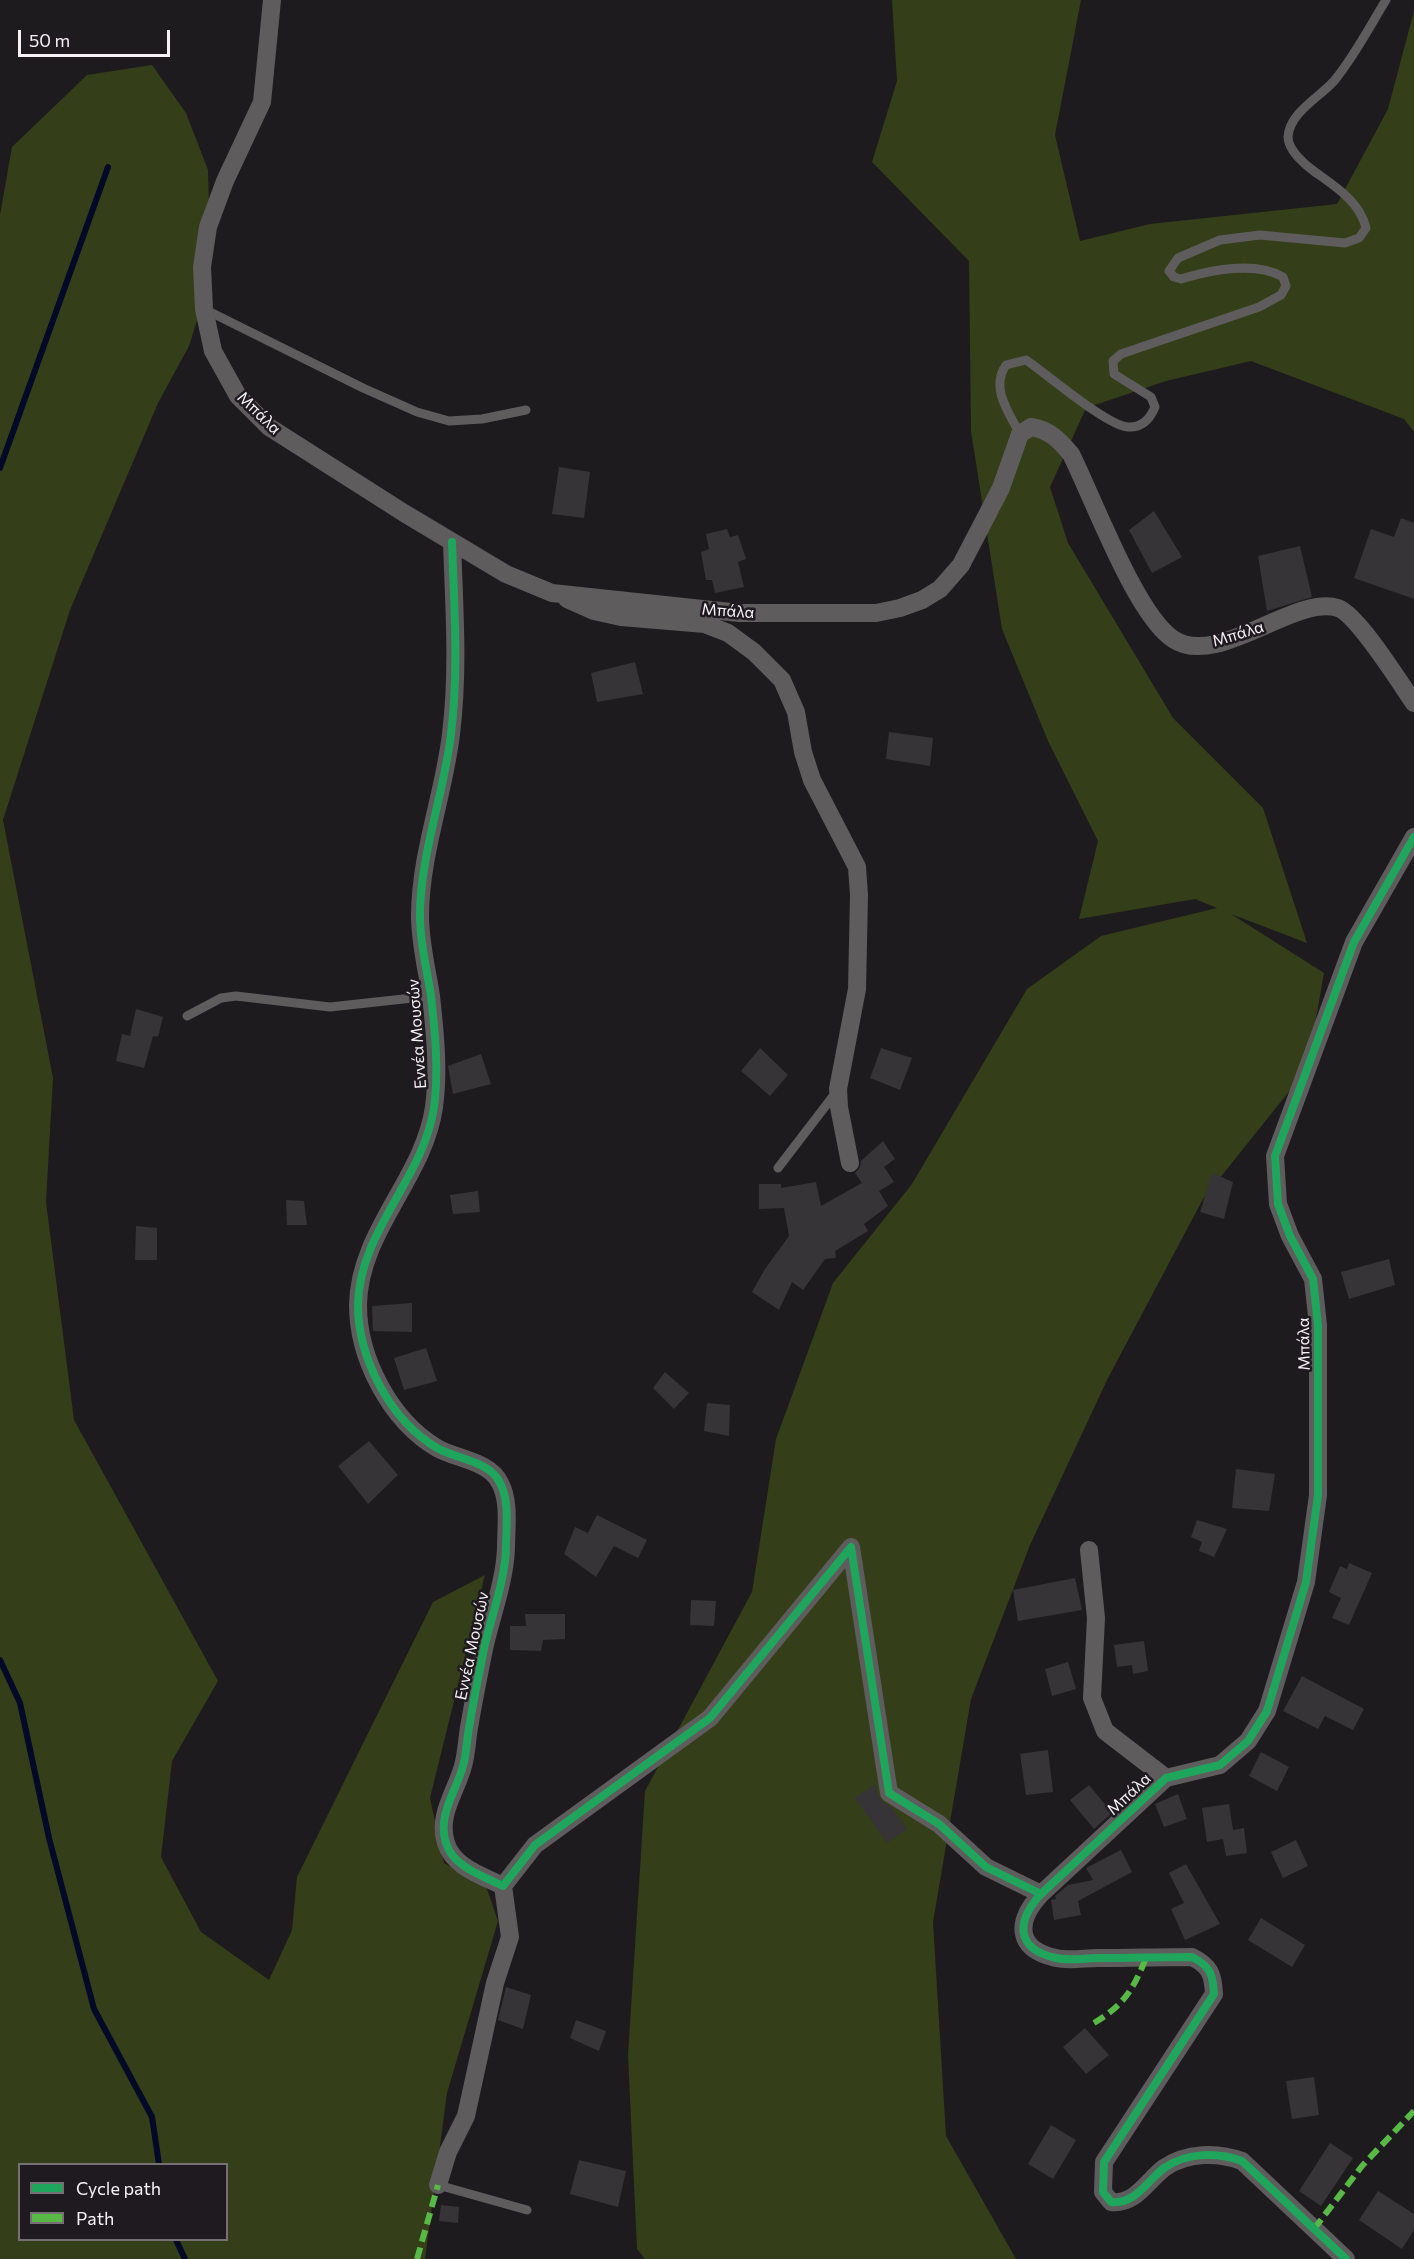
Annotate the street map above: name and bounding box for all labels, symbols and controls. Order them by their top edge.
scale bar [21,18,172,56]
text: 50 m [29,29,70,51]
street label: Μπάλα [233,388,285,438]
street label: Μπάλα [701,600,755,622]
street label: Μπάλα [1210,617,1266,651]
street label: Εννέα Μουσών [404,978,430,1090]
street label: Μπάλα [1294,1317,1314,1371]
street label: Εννέα Μουσών [451,1590,493,1702]
street label: Μπάλα [1103,1769,1155,1819]
legend [18,2163,228,2241]
text: Cycle path [76,2177,161,2199]
text: Path [76,2207,114,2229]

